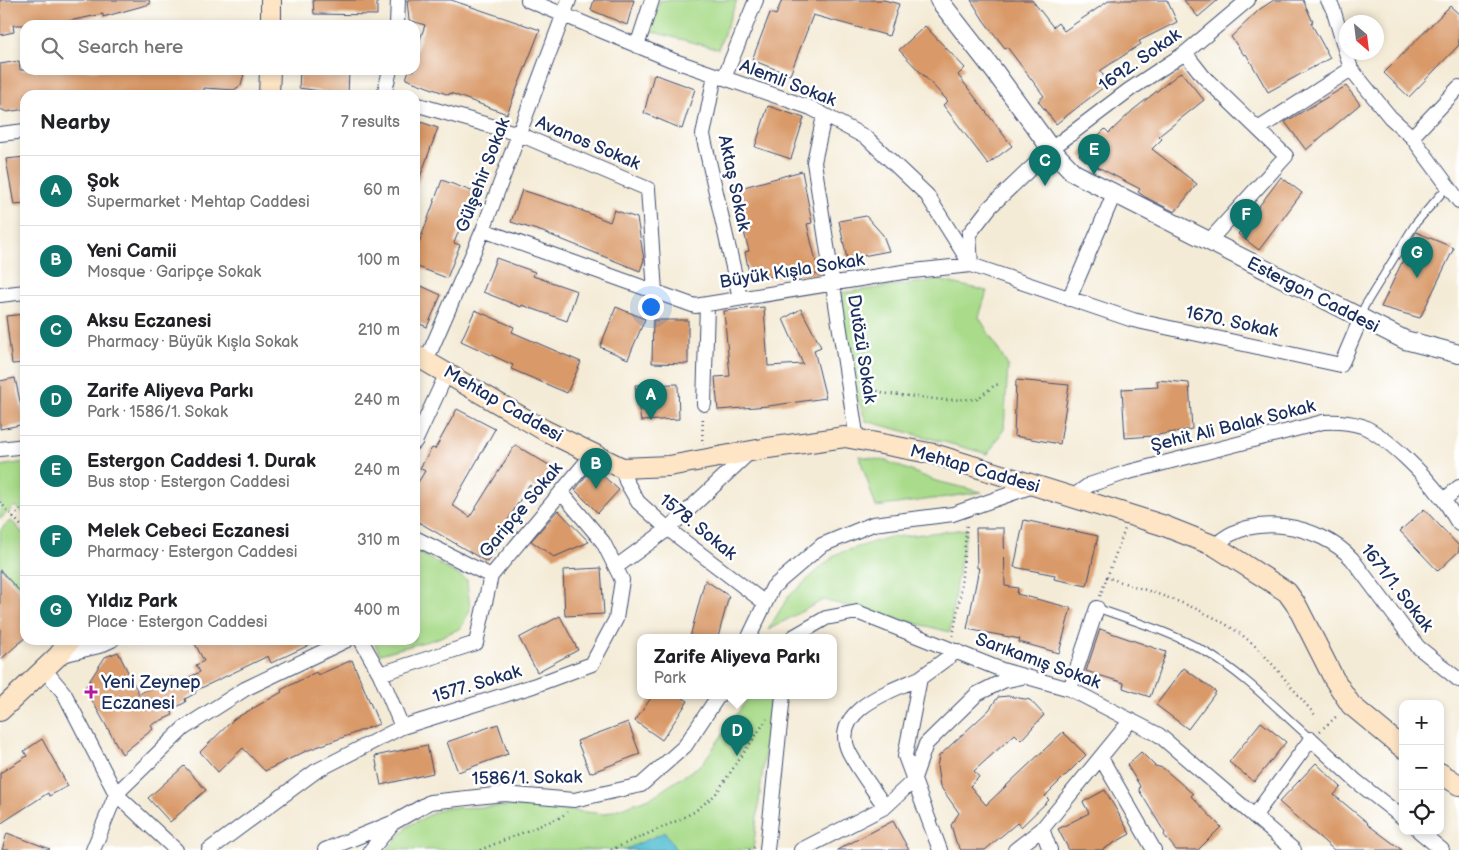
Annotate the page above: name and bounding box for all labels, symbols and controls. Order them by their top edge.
north arrow [1339,15,1384,60]
search box [20,20,420,75]
street label: 1692. Sokak [1095,24,1185,96]
icon: search [38,34,66,62]
text: Search here [78,36,183,59]
street label: Alemli Sokak [737,55,839,111]
text: Nearby [40,110,110,135]
street label: Avanos Sokak [533,112,644,175]
text: 7 results [341,113,400,132]
street label: Gülşehir Sokak [452,115,515,235]
street label: Aktaş Sokak [714,133,754,233]
pin: E [1078,134,1110,175]
pin: C [1029,145,1061,186]
text: Şok [87,170,119,193]
text: A [51,181,61,200]
text: 60 m [363,181,400,200]
text: Supermarket · Mehtap Caddesi [87,193,310,212]
pin: F [1230,199,1262,240]
pin: G [1401,237,1433,278]
text: Yeni Camii [87,240,177,263]
street label: Büyük Kışla Sokak [718,249,866,293]
text: B [50,251,62,270]
text: 100 m [357,251,400,270]
street label: Estergon Caddesi [1243,253,1383,337]
text: Mosque · Garipçe Sokak [87,263,261,282]
street label: Dutözü Sokak [843,293,881,405]
your location [638,294,664,320]
street label: 1670. Sokak [1184,302,1280,342]
text: Aksu Eczanesi [87,310,211,333]
text: C [50,321,62,340]
text: 210 m [358,321,400,340]
text: Pharmacy · Büyük Kışla Sokak [87,333,298,352]
street label: Mehtap Caddesi [440,361,566,447]
pin: A [635,379,667,420]
text: Zarife Aliyeva Parkı [87,380,253,403]
text: D [50,391,62,410]
text: 240 m [354,391,400,410]
street label: Şehit Ali Balak Sokak [1149,395,1318,457]
text: Park · 1586/1. Sokak [87,403,228,422]
street label: Mehtap Caddesi [908,440,1042,498]
pin: B [580,448,612,489]
text: Estergon Caddesi 1. Durak [87,450,316,473]
street label: Garipçe Sokak [475,458,567,562]
text: E [51,461,61,480]
text: 240 m [354,461,400,480]
text: Bus stop · Estergon Caddesi [87,473,290,492]
street label: 1578. Sokak [655,489,741,565]
text: Melek Cebeci Eczanesi [87,520,290,543]
text: F [51,531,61,550]
text: 310 m [357,531,400,550]
street label: 1671/1. Sokak [1356,540,1438,636]
text: Pharmacy · Estergon Caddesi [87,543,298,562]
text: Yıldız Park [87,590,177,613]
text: G [50,601,62,620]
text: 400 m [354,601,400,620]
text: Place · Estergon Caddesi [87,613,267,632]
street label: Sarıkamış Sokak [973,629,1104,693]
popup [637,634,837,699]
text: Zarife Aliyeva Parkı [654,646,820,669]
street label: 1577. Sokak [430,661,524,707]
text: Park [654,669,686,688]
place label: Yeni Zeynep Eczanesi [100,672,201,714]
marker: Yeni Zeynep Eczanesi [85,686,97,698]
map controls [1399,700,1444,835]
button: + [1399,700,1444,745]
pin: D [721,715,753,756]
button: − [1399,745,1444,790]
street label: 1586/1. Sokak [472,767,583,789]
button: locate [1399,790,1444,835]

